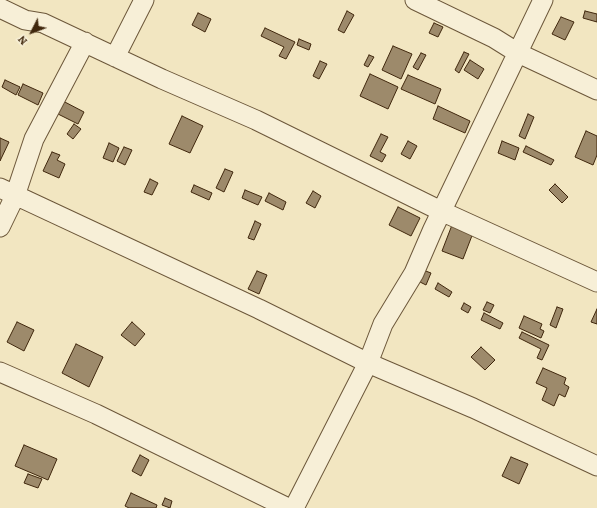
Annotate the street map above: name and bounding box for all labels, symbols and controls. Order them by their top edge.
north arrow [12,12,52,52]
text: N [14,32,31,48]

